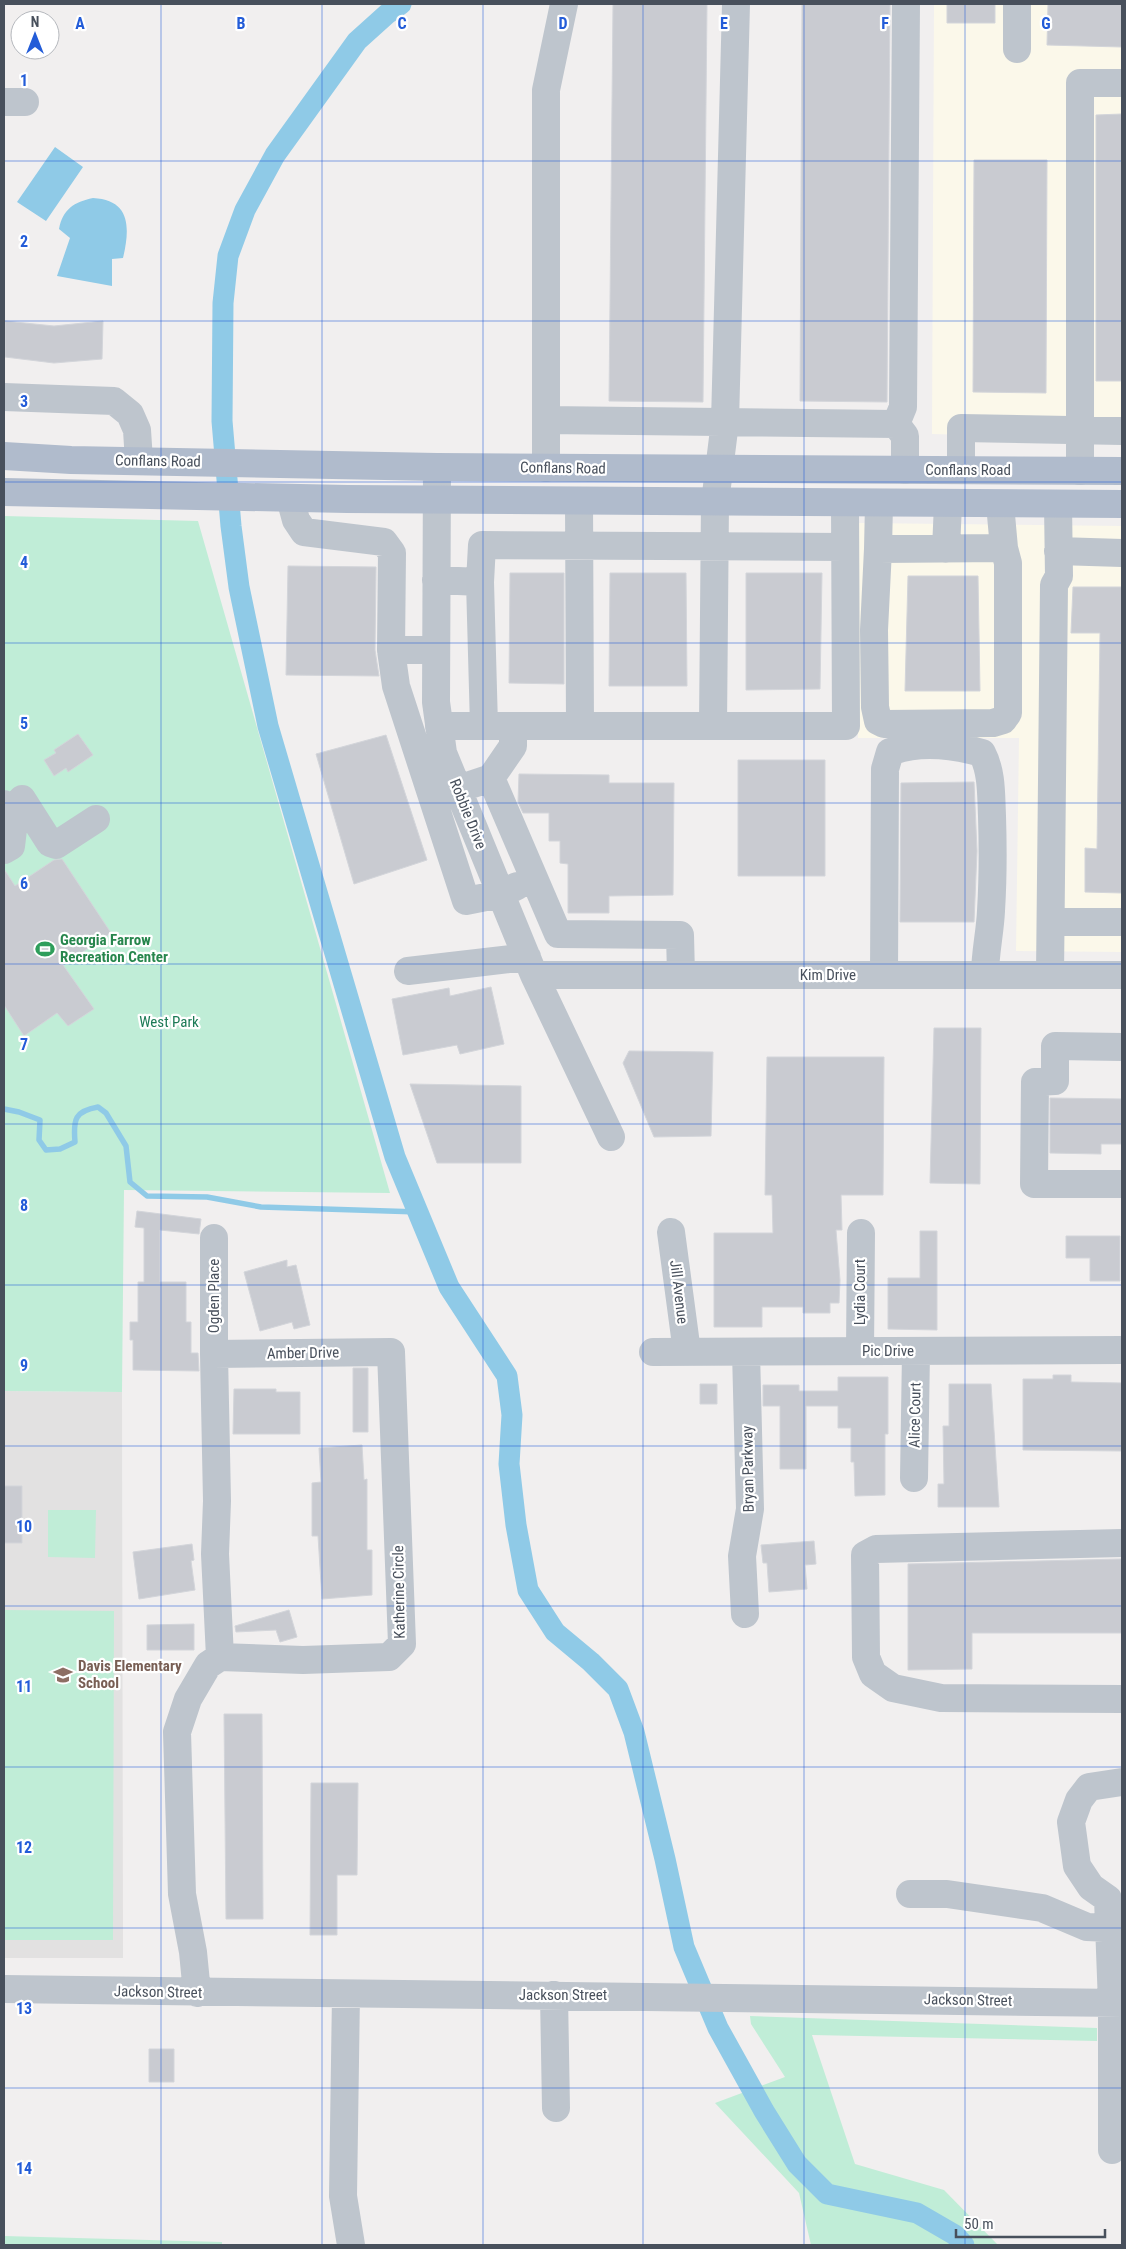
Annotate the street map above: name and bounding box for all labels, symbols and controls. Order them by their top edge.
north arrow [10,10,60,60]
text: N [31,14,39,30]
text: A [75,14,85,33]
text: B [237,14,246,33]
text: C [397,14,407,33]
text: D [558,14,568,33]
text: E [720,14,728,33]
text: F [881,14,889,33]
text: G [1041,14,1051,33]
text: 1 [20,71,28,90]
text: 2 [20,232,28,251]
text: 3 [20,392,28,411]
street label: Conflans Road [115,451,201,471]
street label: Conflans Road [520,458,606,478]
street label: Conflans Road [925,461,1011,479]
text: 4 [20,553,28,572]
text: 5 [20,714,28,733]
street label: Robbie Drive [446,776,490,852]
text: 6 [20,874,28,893]
place label: Georgia Farrow Recreation Center [60,931,168,966]
sports icon: Georgia Farrow Recreation Center [34,938,56,960]
street label: Kim Drive [800,966,856,984]
park label: West Park [139,1013,199,1031]
text: 7 [20,1035,28,1054]
text: 8 [20,1196,28,1215]
street label: Ogden Place [205,1259,223,1333]
street label: Jill Avenue [666,1259,692,1325]
street label: Lydia Court [851,1259,869,1325]
street label: Pic Drive [862,1342,914,1360]
street label: Amber Drive [267,1343,339,1363]
text: 9 [20,1356,28,1375]
street label: Alice Court [905,1382,925,1448]
street label: Bryan Parkway [738,1425,758,1513]
text: 10 [16,1517,32,1536]
street label: Katherine Circle [389,1545,409,1639]
place label: Davis Elementary School [78,1657,182,1692]
school or university icon: Davis Elementary School [52,1664,74,1686]
text: 11 [16,1677,32,1696]
text: 12 [16,1838,32,1857]
street label: Jackson Street [114,1982,202,2002]
street label: Jackson Street [519,1986,607,2004]
street label: Jackson Street [924,1990,1012,2010]
text: 13 [16,1999,32,2018]
text: 14 [16,2159,32,2178]
scale bar [956,2206,1105,2238]
text: 50 m [964,2215,994,2233]

